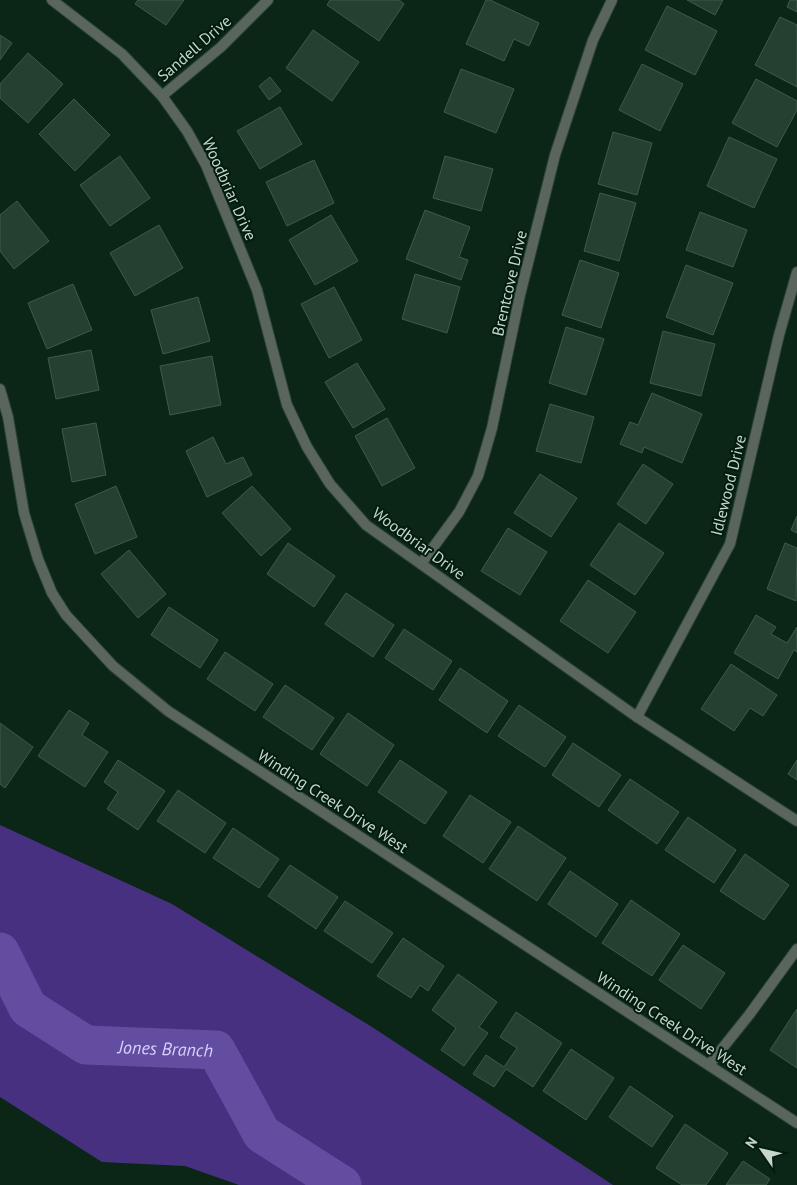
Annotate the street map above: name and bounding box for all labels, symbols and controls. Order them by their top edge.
street label: Sandell Drive [153,10,235,86]
street label: Woodbriar Drive [198,135,262,243]
street label: Brentcove Drive [487,228,531,338]
street label: Idlewood Drive [706,432,750,538]
street label: Woodbriar Drive [369,503,469,583]
street label: Winding Creek Drive West [254,745,412,857]
street label: Winding Creek Drive West [593,967,751,1079]
water label: Jones Branch [116,1035,213,1061]
north arrow [737,1125,787,1175]
text: N [741,1134,761,1152]

